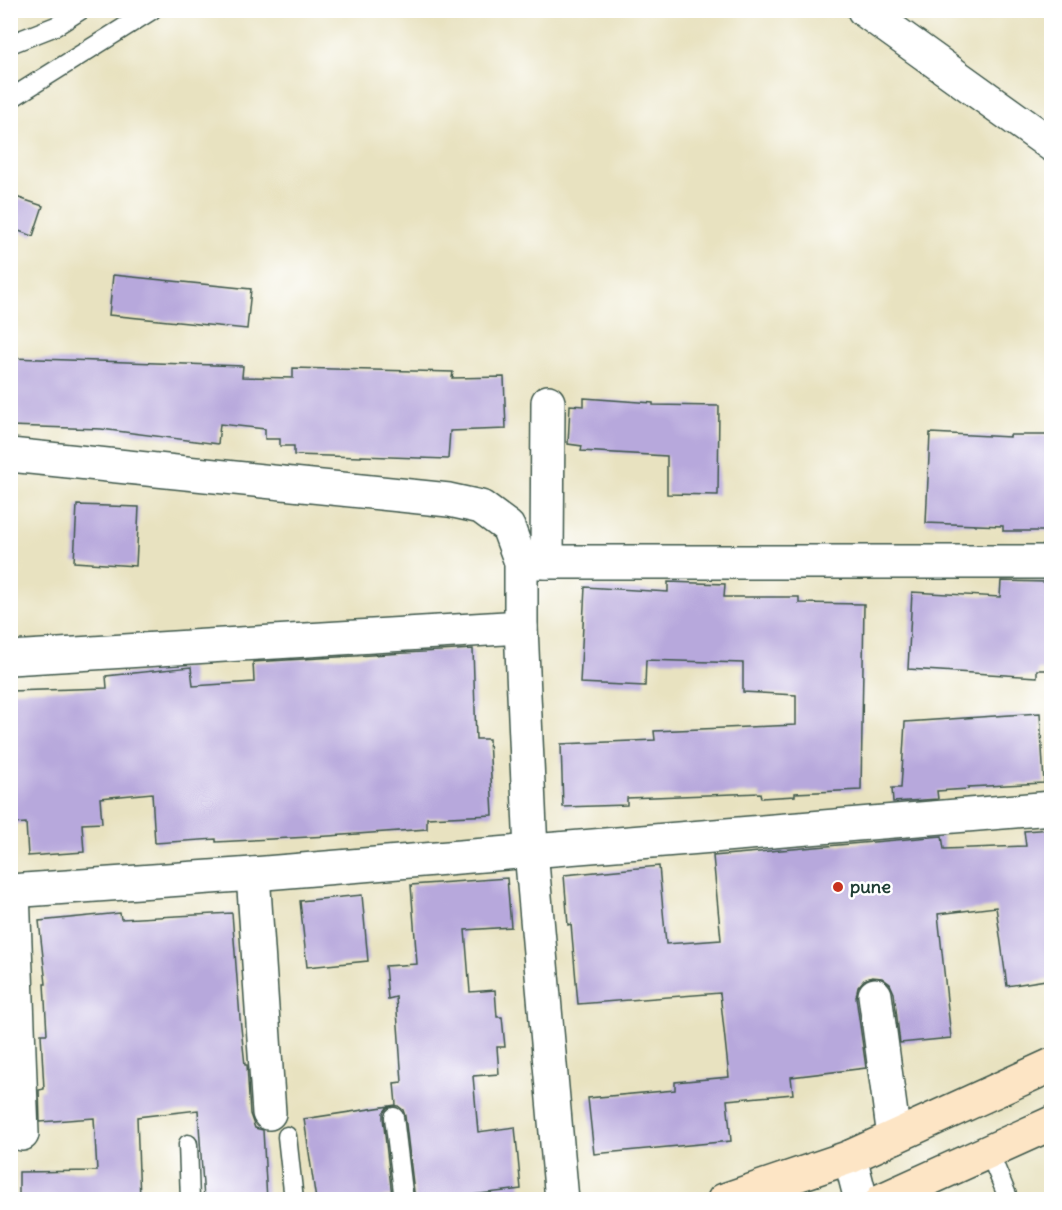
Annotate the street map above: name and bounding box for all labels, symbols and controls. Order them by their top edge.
place label: pune [850,875,891,898]
marker: pune [831,880,845,894]

